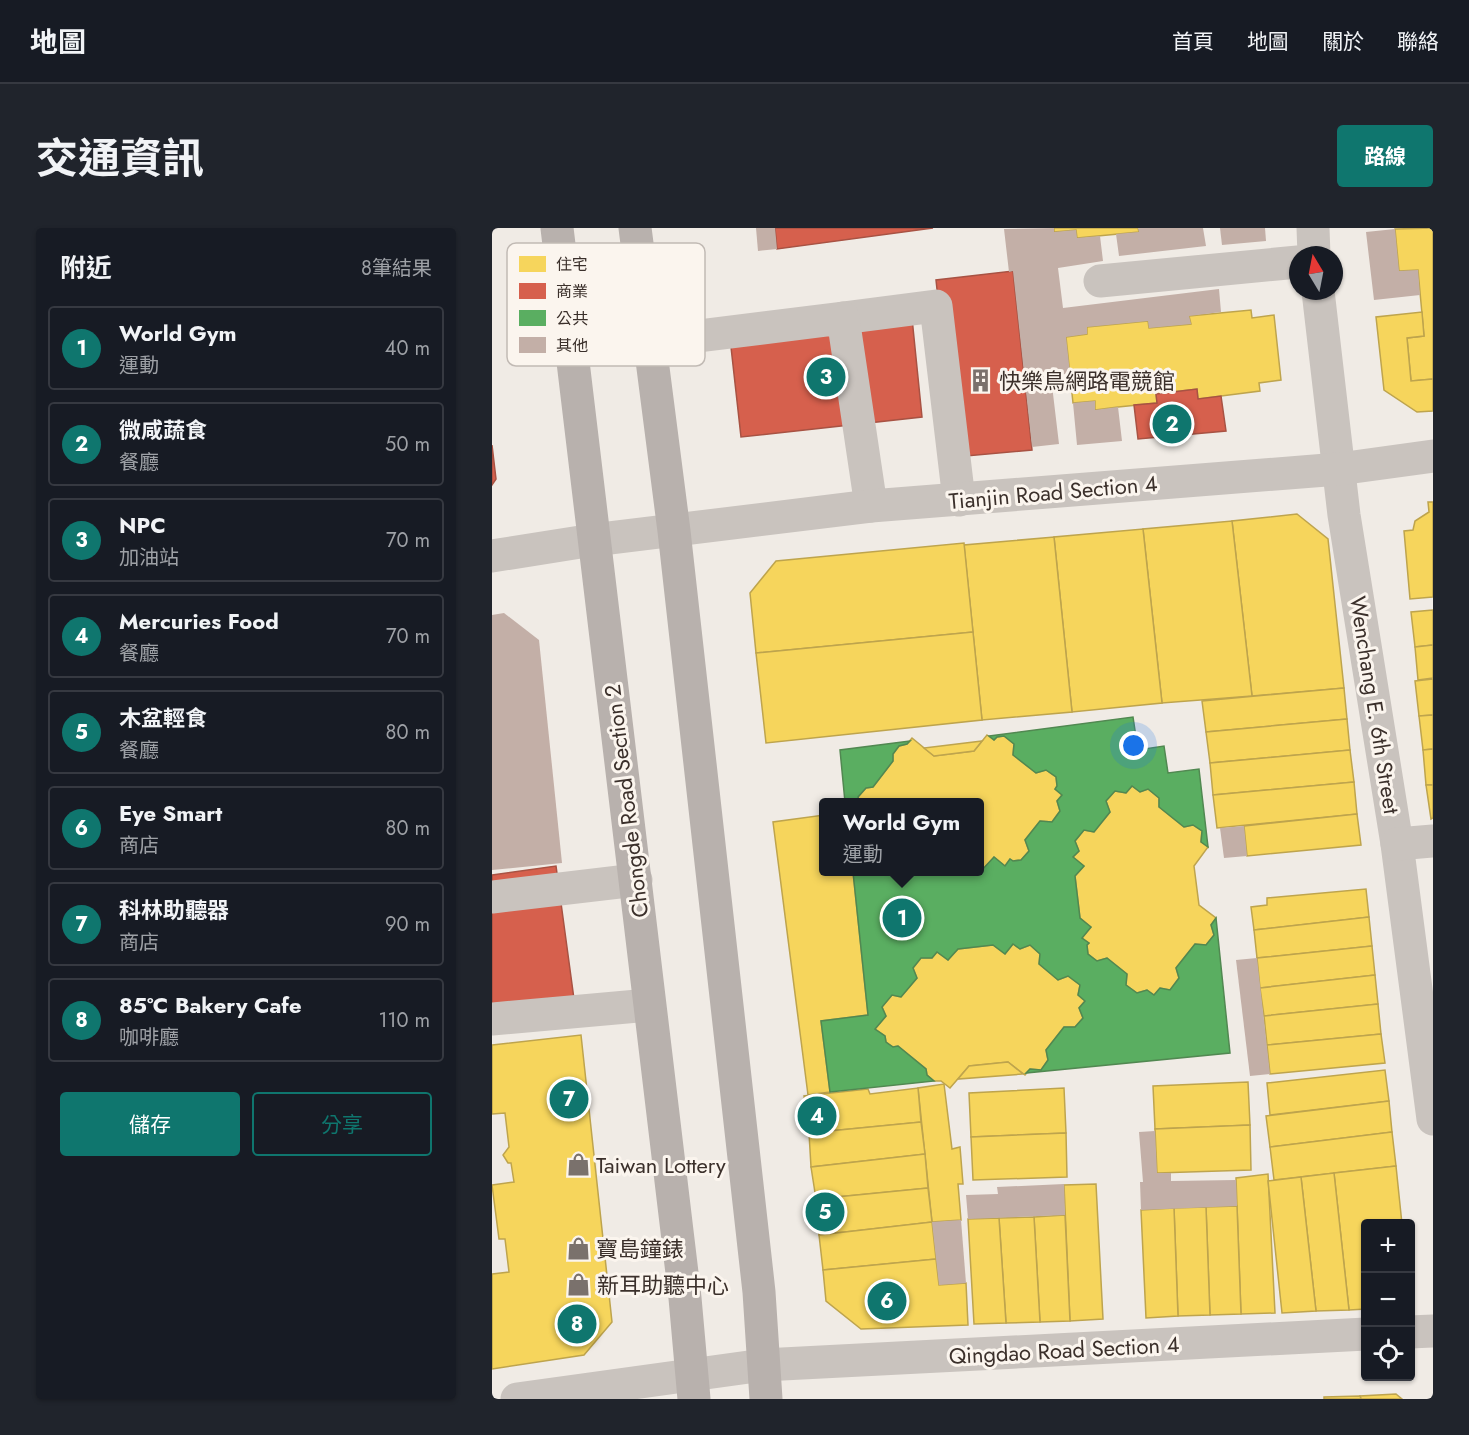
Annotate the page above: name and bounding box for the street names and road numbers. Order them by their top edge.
street label: Tianjin Road Section 4 [947,467,1159,517]
street label: Wenchang E. 6th Street [1342,594,1408,817]
street label: Chongde Road Section 2 [596,683,656,919]
street label: Qingdao Road Section 4 [948,1328,1180,1372]

